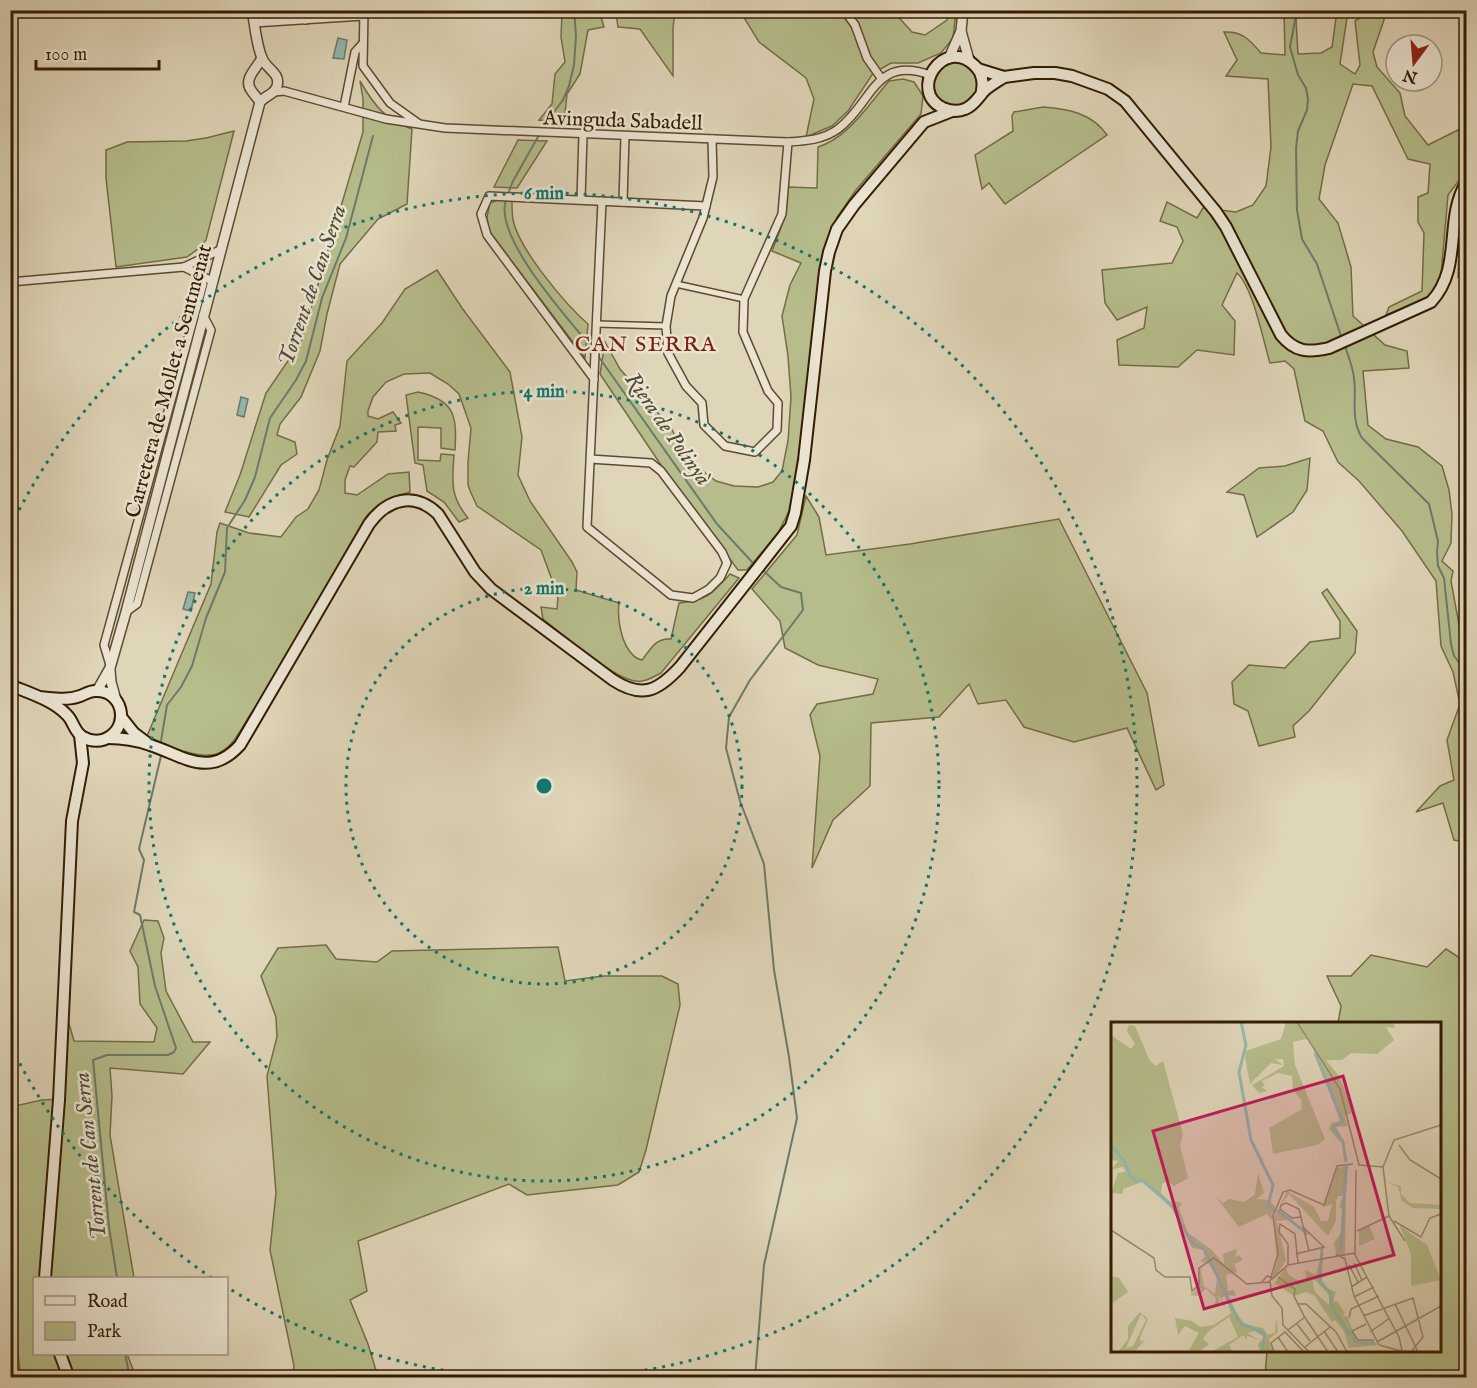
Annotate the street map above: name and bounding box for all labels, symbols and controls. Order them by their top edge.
scale bar [36,33,159,71]
north arrow [1384,33,1444,93]
text: 100 m [45,44,87,67]
text: N [1401,64,1421,87]
street label: Avinguda Sabadell [542,105,703,138]
text: 6 min [524,183,564,206]
water label: Torrent de Can Serra [272,201,354,370]
street label: Carretera de Mollet a Sentmenat [120,242,219,521]
district label: CAN SERRA [575,331,717,359]
water label: Riera de Polinyà [618,367,717,491]
text: 4 min [523,381,565,404]
text: 2 min [524,578,565,601]
centre of rings [534,776,554,796]
inset map [1111,1022,1441,1352]
water label: Torrent de Can Serra [68,1070,114,1241]
legend [33,1277,228,1355]
text: Road [87,1291,128,1314]
text: Park [87,1321,122,1344]

